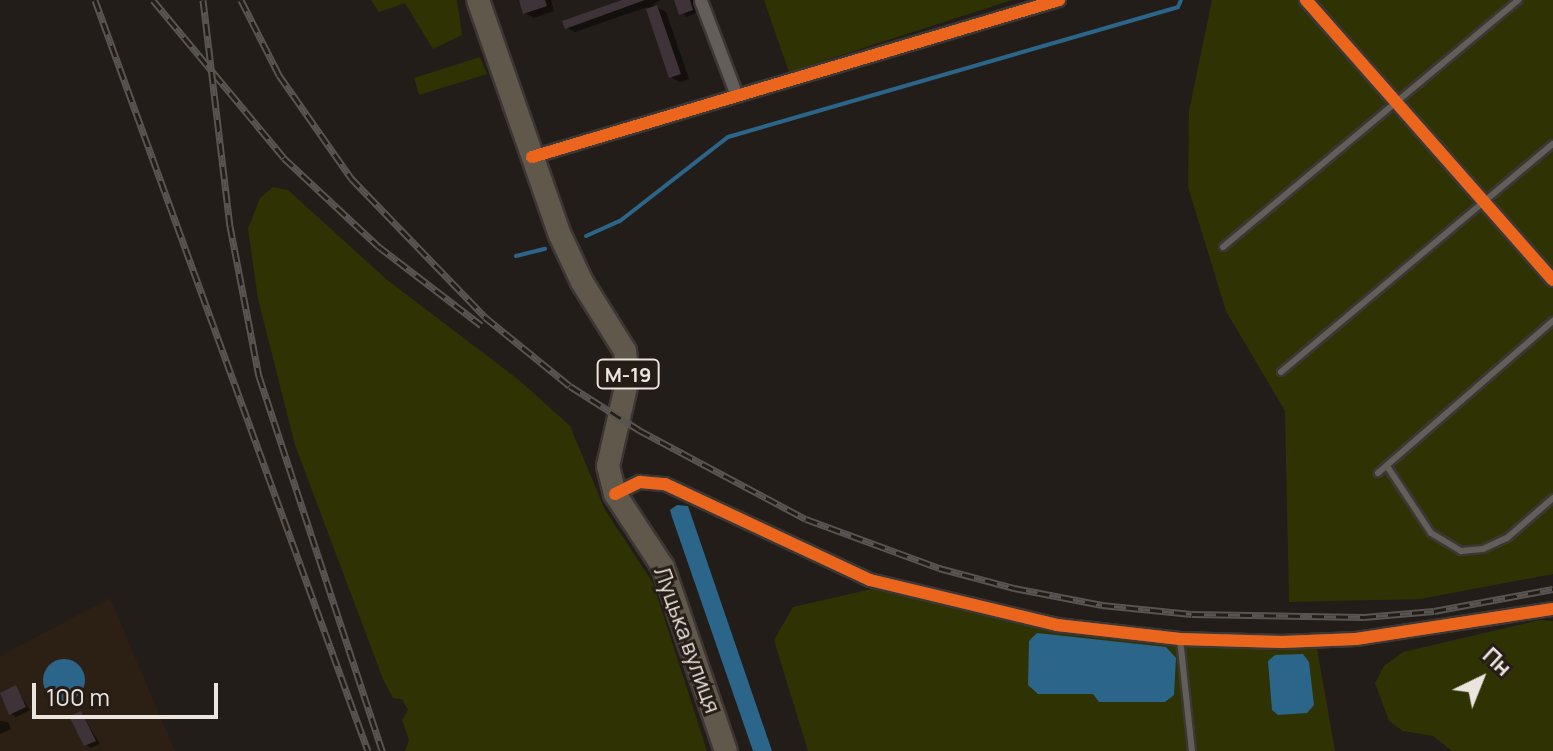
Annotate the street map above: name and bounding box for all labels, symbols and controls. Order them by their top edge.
road number: М-19 [596,358,660,390]
street label: Луцька вулиця [648,563,726,717]
north arrow [1441,639,1521,719]
text: Пн [1476,640,1518,683]
scale bar [36,667,222,717]
text: 100 m [46,680,110,713]

